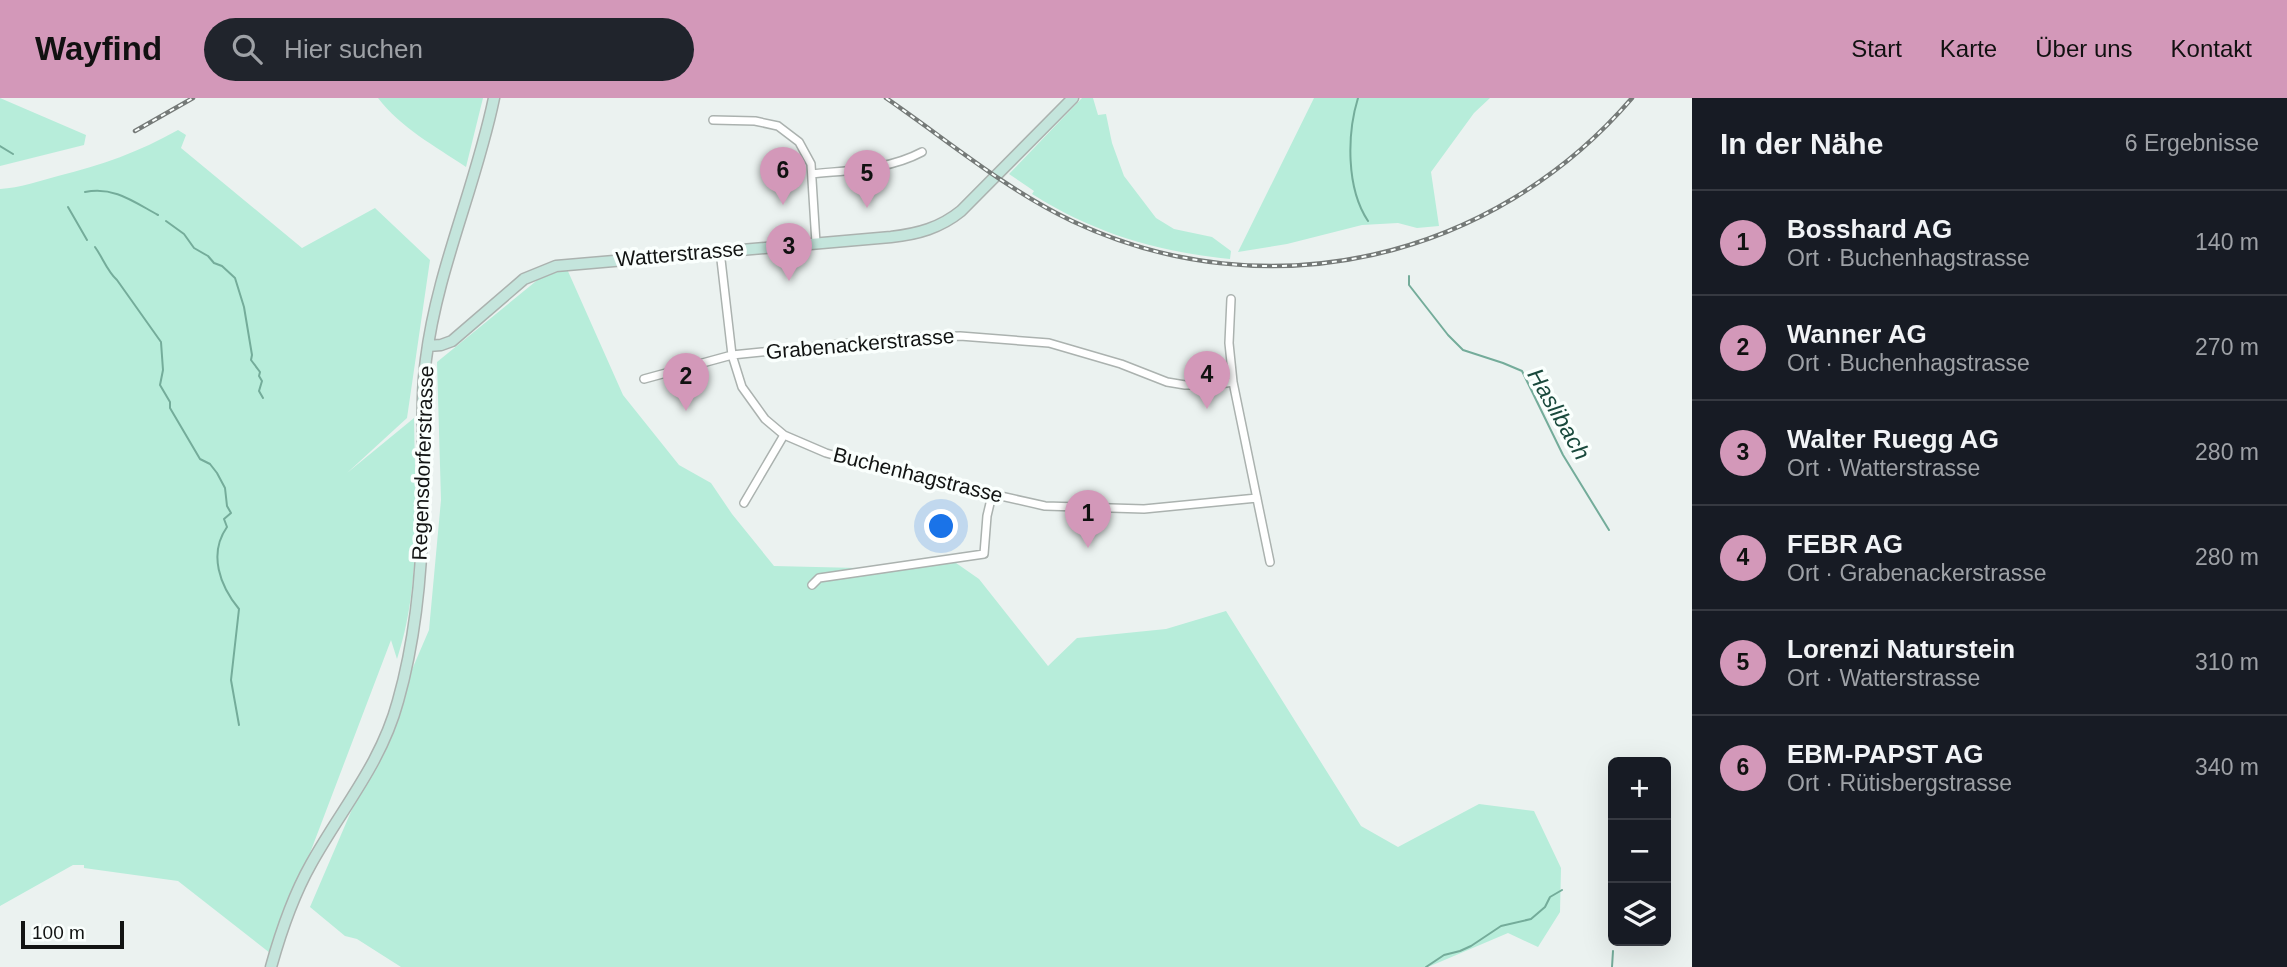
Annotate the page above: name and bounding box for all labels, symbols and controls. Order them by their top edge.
search box [204,18,694,81]
text: Wayfind [35,30,162,67]
icon: search [228,30,266,68]
text: Hier suchen [284,34,423,64]
text: Start [1851,35,1902,62]
text: Karte [1940,35,1997,62]
text: Über uns [2035,35,2133,62]
text: Kontakt [2171,35,2252,62]
text: In der Nähe [1720,127,1883,160]
text: 6 Ergebnisse [2125,130,2259,156]
pin: 6 [760,147,806,205]
pin: 5 [844,150,890,208]
text: Bosshard AG [1787,214,1952,244]
pin: 3 [766,223,812,281]
text: 1 [1737,229,1749,255]
text: 140 m [2195,229,2259,255]
street label: Watterstrasse [615,236,745,271]
text: Ort · Buchenhagstrasse [1787,245,2030,271]
text: Wanner AG [1787,319,1927,349]
street label: Grabenackerstrasse [765,324,955,363]
text: 2 [1737,334,1749,360]
text: 270 m [2195,334,2259,360]
text: Ort · Buchenhagstrasse [1787,350,2030,376]
pin: 4 [1184,351,1230,409]
pin: 2 [663,353,709,411]
water label: Haslibach [1522,364,1596,464]
street label: Regensdorferstrasse [408,365,437,561]
text: Walter Ruegg AG [1787,424,1999,454]
text: 3 [1737,439,1749,465]
text: 280 m [2195,439,2259,465]
street label: Buchenhagstrasse [831,442,1005,507]
text: Ort · Watterstrasse [1787,455,1980,481]
pin: 1 [1065,490,1111,548]
your location [924,509,958,543]
text: FEBR AG [1787,529,1903,559]
text: 4 [1737,544,1749,570]
text: 280 m [2195,544,2259,570]
text: Ort · Grabenackerstrasse [1787,560,2046,586]
text: Lorenzi Naturstein [1787,634,2015,664]
text: 5 [1737,649,1749,675]
text: 310 m [2195,649,2259,675]
text: Ort · Watterstrasse [1787,665,1980,691]
text: EBM-PAPST AG [1787,739,1983,769]
text: 6 [1737,754,1749,780]
text: 340 m [2195,754,2259,780]
map controls [1608,757,1671,946]
button: + [1608,757,1671,820]
text: Ort · Rütisbergstrasse [1787,770,2012,796]
button: − [1608,820,1671,883]
button: layers [1608,883,1671,946]
scale bar [21,918,124,950]
text: 100 m [32,922,85,943]

